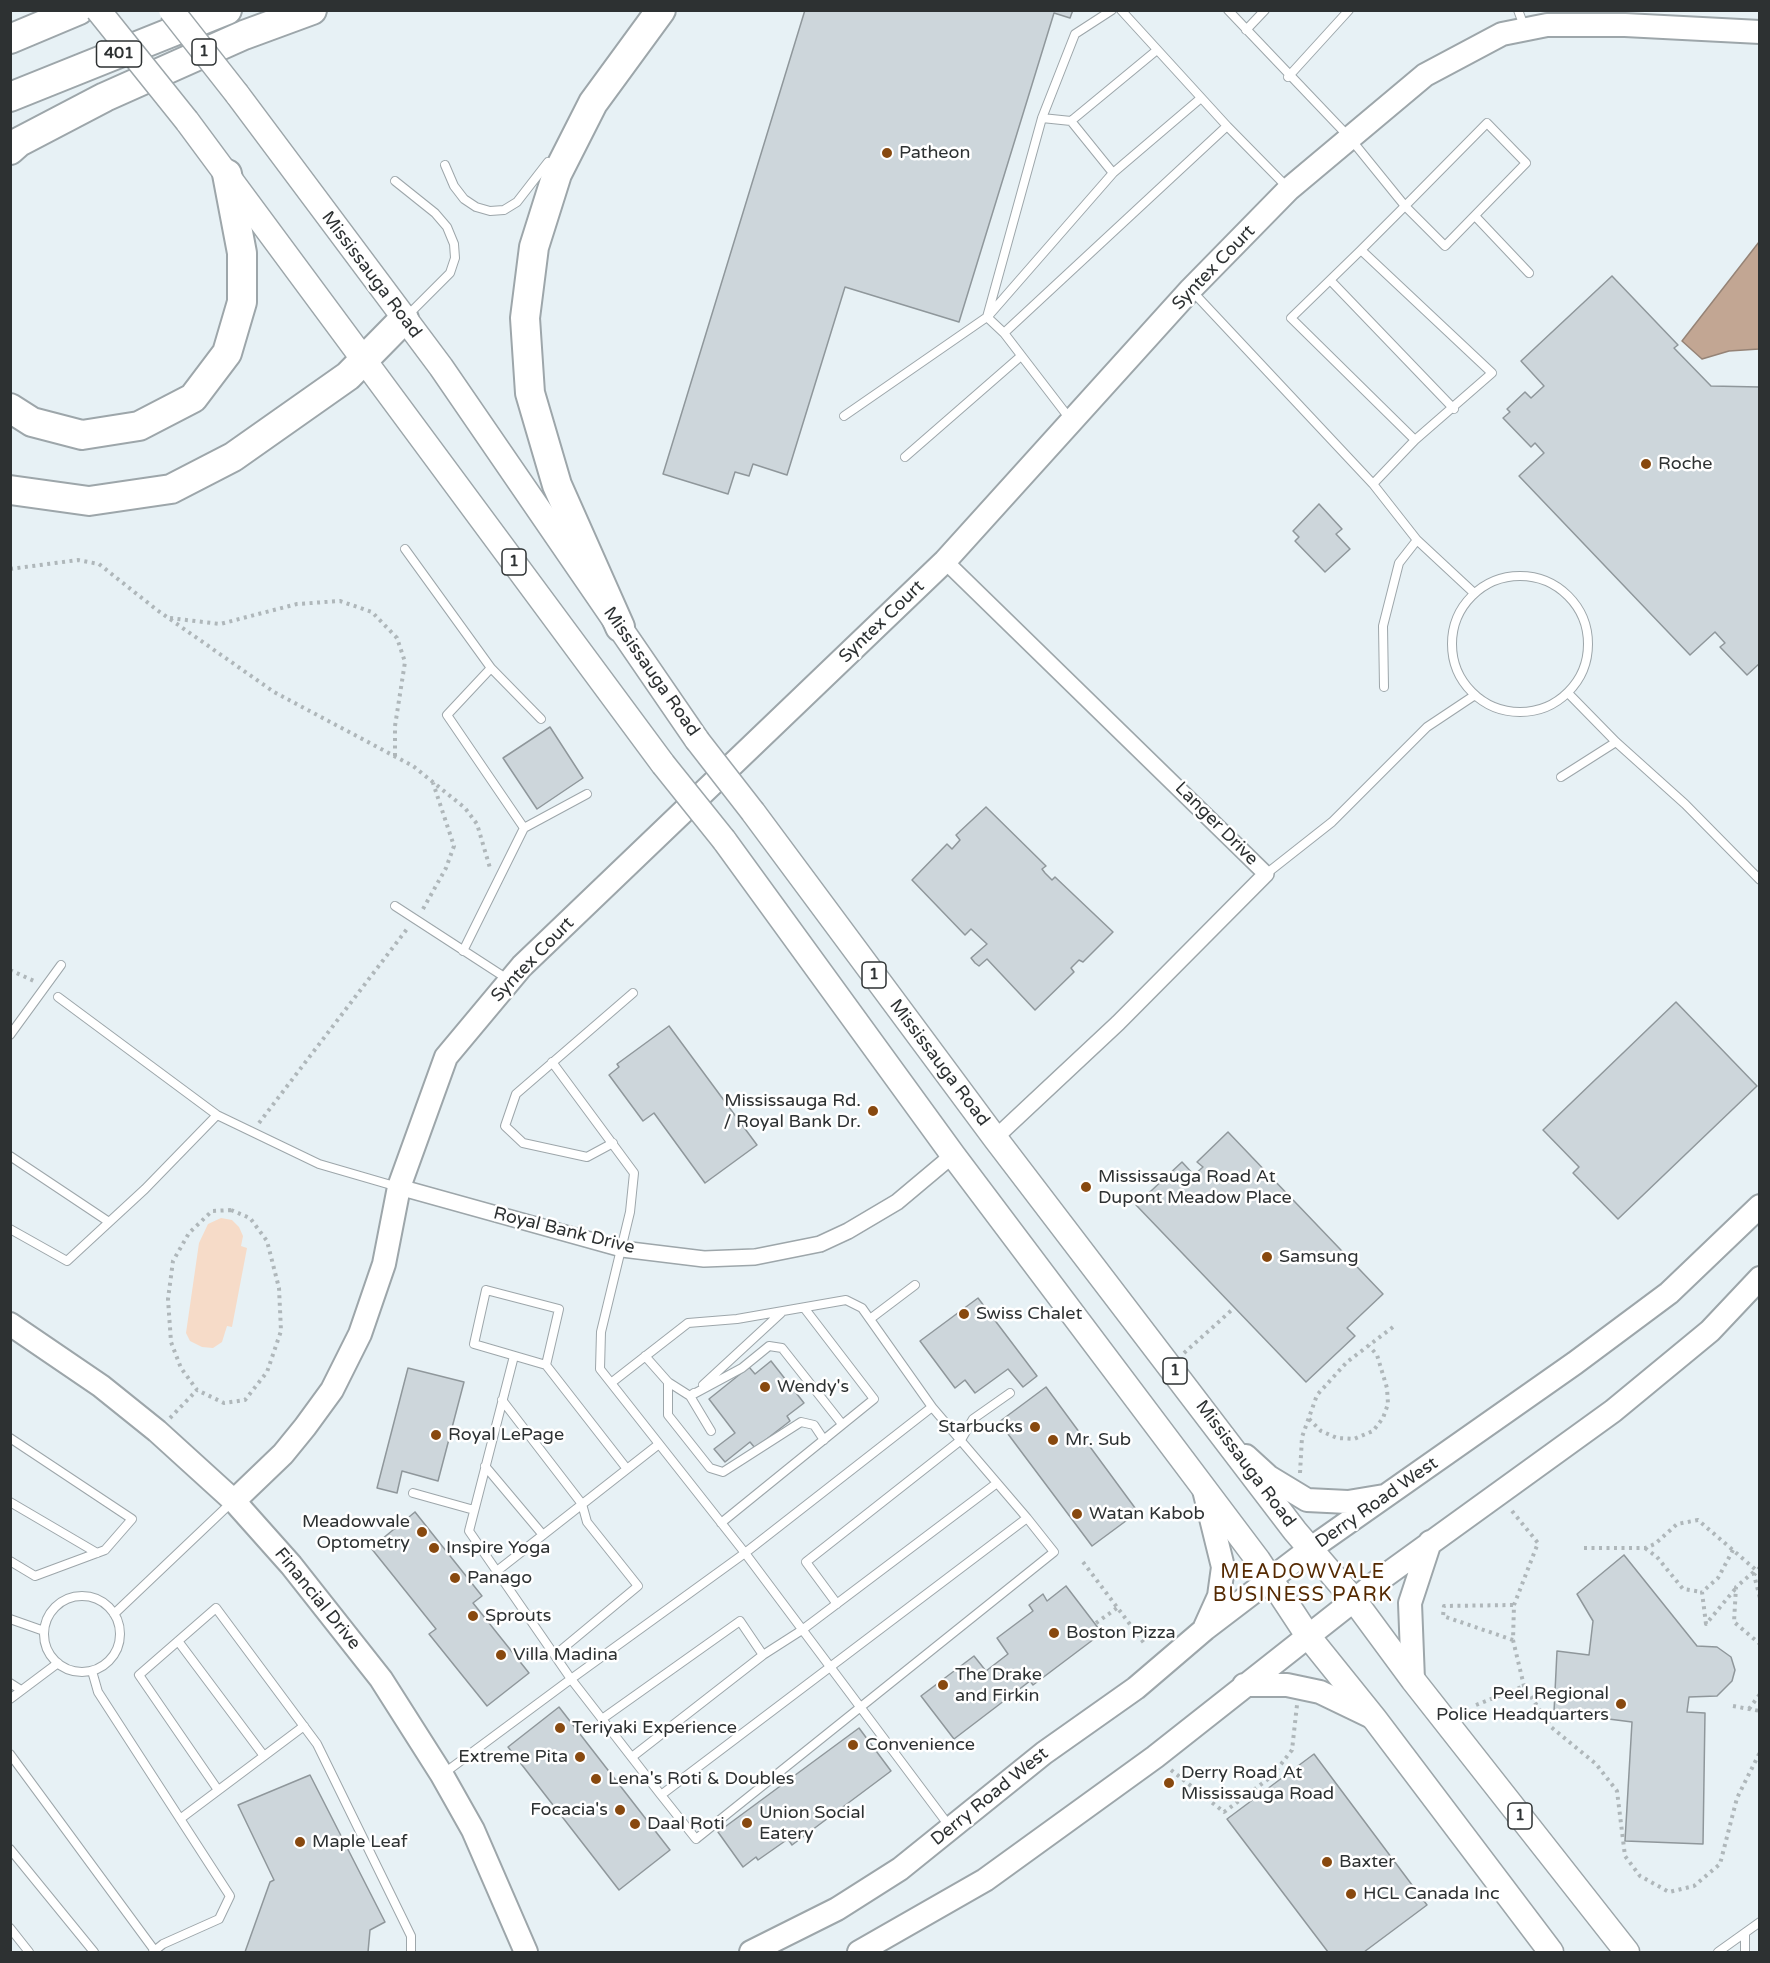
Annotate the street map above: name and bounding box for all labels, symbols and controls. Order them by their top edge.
road number: 1 [192,39,216,65]
road number: 401 [96,41,142,67]
place label: Patheon [899,142,970,164]
marker: Patheon [880,146,894,160]
street label: Mississauga Road [316,207,426,343]
street label: Syntex Court [1168,221,1260,315]
place label: Roche [1658,453,1713,475]
marker: Roche [1639,457,1653,471]
road number: 1 [502,549,526,575]
street label: Syntex Court [835,576,929,668]
street label: Mississauga Road [598,603,704,741]
street label: Langer Drive [1170,778,1262,870]
street label: Syntex Court [487,913,579,1007]
road number: 1 [862,962,886,988]
street label: Mississauga Road [884,995,994,1131]
place label: Mississauga Rd. / Royal Bank Dr. [723,1090,861,1132]
marker: Mississauga Rd. / Royal Bank Dr. [866,1104,880,1118]
place label: Mississauga Road At Dupont Meadow Place [1098,1166,1292,1208]
marker: Mississauga Road At Dupont Meadow Place [1079,1180,1093,1194]
street label: Royal Bank Drive [491,1203,637,1259]
place label: Samsung [1279,1246,1359,1268]
marker: Samsung [1260,1250,1274,1264]
place label: Swiss Chalet [976,1303,1082,1325]
marker: Swiss Chalet [957,1307,971,1321]
road number: 1 [1163,1358,1187,1384]
place label: Wendy's [777,1376,849,1398]
marker: Wendy's [758,1380,772,1394]
street label: Mississauga Road [1190,1396,1300,1532]
place label: Starbucks [938,1416,1023,1438]
marker: Starbucks [1028,1420,1042,1434]
place label: Royal LePage [448,1424,564,1446]
marker: Royal LePage [429,1428,443,1442]
place label: Mr. Sub [1065,1429,1131,1451]
marker: Mr. Sub [1046,1433,1060,1447]
street label: Derry Road West [1312,1453,1442,1553]
place label: Watan Kabob [1089,1503,1205,1525]
marker: Watan Kabob [1070,1507,1084,1521]
place label: Meadowvale Optometry [302,1511,410,1553]
marker: Meadowvale Optometry [415,1525,429,1539]
place label: Inspire Yoga [446,1537,550,1559]
marker: Inspire Yoga [427,1541,441,1555]
street label: Financial Drive [269,1544,365,1654]
district label: MEADOWVALE BUSINESS PARK [1213,1561,1393,1608]
place label: Panago [467,1567,532,1589]
marker: Panago [448,1571,462,1585]
place label: Sprouts [485,1605,551,1627]
marker: Sprouts [466,1609,480,1623]
place label: Boston Pizza [1066,1622,1176,1644]
marker: Boston Pizza [1047,1626,1061,1640]
place label: Villa Madina [513,1644,618,1666]
marker: Villa Madina [494,1648,508,1662]
place label: The Drake and Firkin [955,1664,1042,1706]
marker: The Drake and Firkin [936,1678,950,1692]
place label: Peel Regional Police Headquarters [1436,1683,1609,1726]
marker: Peel Regional Police Headquarters [1614,1697,1628,1711]
place label: Teriyaki Experience [572,1717,737,1739]
marker: Teriyaki Experience [553,1721,567,1735]
place label: Convenience [865,1734,975,1756]
marker: Convenience [846,1738,860,1752]
street label: Derry Road West [927,1743,1053,1851]
place label: Extreme Pita [458,1746,568,1768]
marker: Extreme Pita [573,1750,587,1764]
place label: Derry Road At Mississauga Road [1181,1762,1334,1804]
place label: Lena's Roti & Doubles [608,1768,794,1790]
marker: Lena's Roti & Doubles [589,1772,603,1786]
marker: Derry Road At Mississauga Road [1162,1776,1176,1790]
place label: Focacia's [530,1799,608,1821]
place label: Union Social Eatery [759,1802,865,1844]
marker: Focacia's [613,1803,627,1817]
road number: 1 [1508,1803,1532,1829]
place label: Daal Roti [647,1813,725,1835]
marker: Union Social Eatery [740,1816,754,1830]
marker: Daal Roti [628,1817,642,1831]
place label: Maple Leaf [312,1831,408,1853]
marker: Maple Leaf [293,1835,307,1849]
place label: Baxter [1339,1851,1395,1873]
marker: Baxter [1320,1855,1334,1869]
place label: HCL Canada Inc [1363,1883,1500,1905]
marker: HCL Canada Inc [1344,1887,1358,1901]

